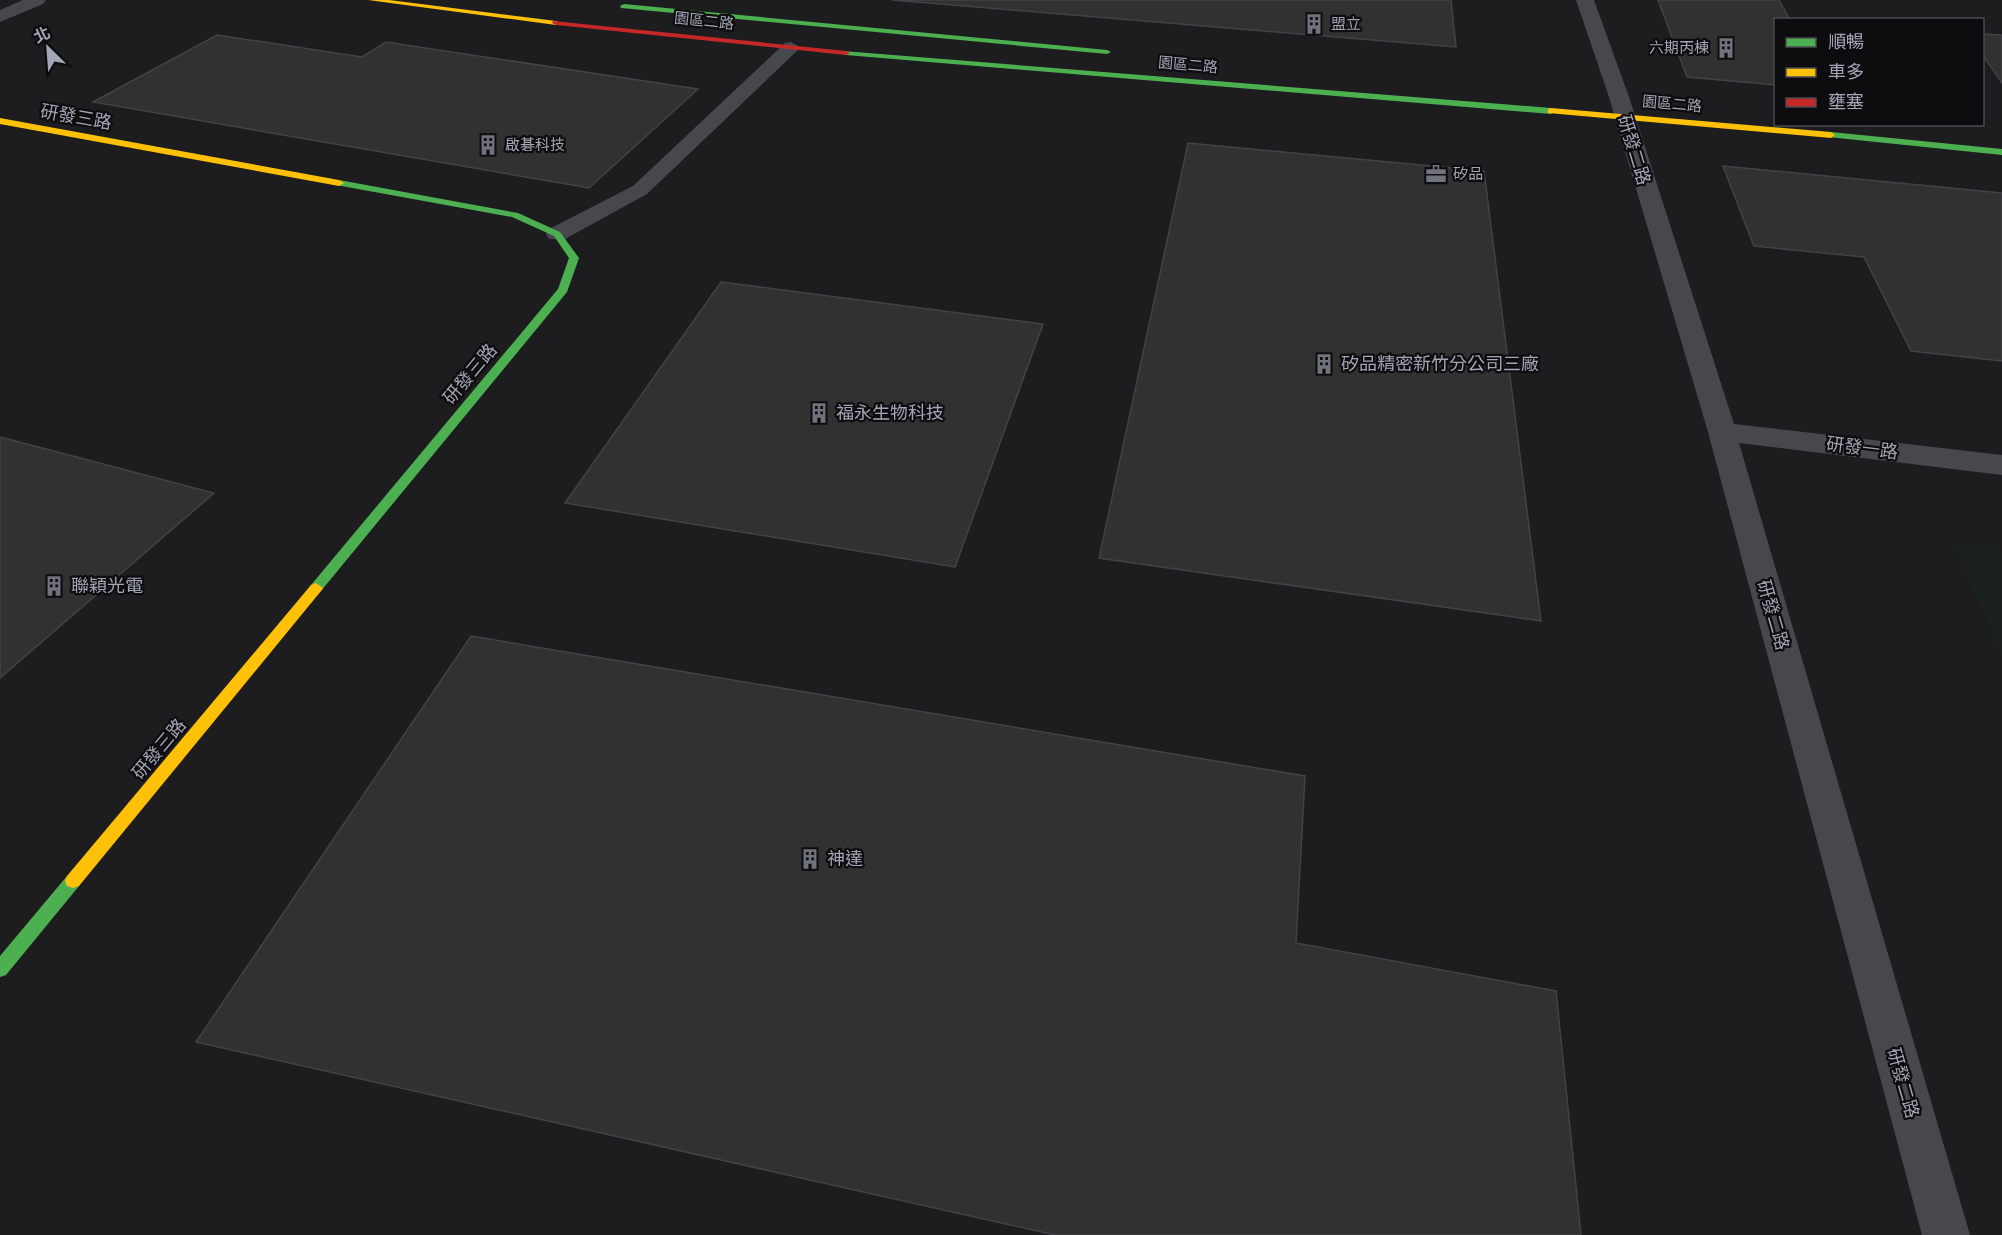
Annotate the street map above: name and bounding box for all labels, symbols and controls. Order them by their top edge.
street label: 園區二路 [673,9,735,33]
building icon: 盟立 [1302,12,1326,36]
place label: 盟立 [1331,15,1361,33]
north arrow [18,18,78,78]
legend [1774,18,1984,126]
text: 北 [31,23,53,47]
text: 順暢 [1828,31,1864,53]
building icon: 六期丙棟 [1714,36,1738,60]
place label: 六期丙棟 [1649,39,1709,57]
street label: 園區二路 [1157,53,1219,77]
text: 車多 [1828,61,1864,83]
text: 壅塞 [1828,91,1864,113]
street label: 園區二路 [1641,92,1703,116]
street label: 研發三路 [39,100,113,134]
street label: 研發二路 [1613,112,1655,188]
building icon: 啟碁科技 [476,133,500,157]
place label: 啟碁科技 [505,136,565,154]
office icon: 矽品 [1424,162,1448,186]
place label: 矽品 [1453,165,1483,183]
street label: 研發三路 [438,339,502,409]
building icon: 矽品精密新竹分公司三廠 [1312,352,1336,376]
place label: 矽品精密新竹分公司三廠 [1341,353,1539,375]
building icon: 福永生物科技 [807,401,831,425]
place label: 福永生物科技 [836,402,944,424]
street label: 研發一路 [1825,433,1899,463]
building icon: 聯穎光電 [42,574,66,598]
place label: 聯穎光電 [71,575,143,597]
street label: 研發二路 [1753,577,1793,653]
street label: 研發三路 [127,714,191,784]
building icon: 神達 [798,847,822,871]
place label: 神達 [827,848,863,870]
street label: 研發二路 [1883,1045,1923,1121]

